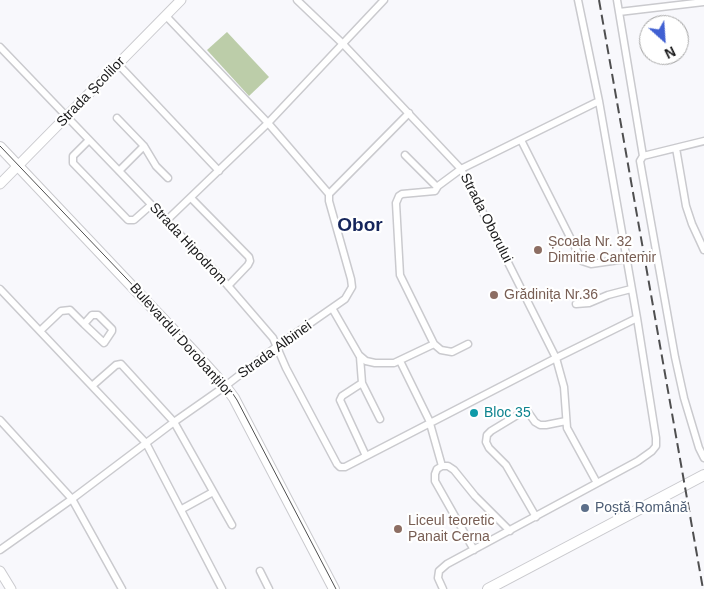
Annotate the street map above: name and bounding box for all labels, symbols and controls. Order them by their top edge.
north arrow [639,15,689,65]
text: N [662,43,678,62]
street label: Strada Școlilor [53,53,129,131]
street label: Strada Oborului [456,171,516,265]
street label: Strada Hipodrom [146,200,230,288]
district label: Obor [337,215,383,237]
place label: Școala Nr. 32 Dimitrie Cantemir [548,234,656,266]
marker: Școala Nr. 32 Dimitrie Cantemir [532,244,544,256]
street label: Bulevardul Dorobanților [126,280,236,400]
place label: Grădinița Nr.36 [504,287,598,303]
marker: Grădinița Nr.36 [488,289,500,301]
street label: Strada Albinei [235,318,315,382]
place label: Bloc 35 [484,405,531,421]
marker: Bloc 35 [468,407,480,419]
place label: Poștă Română [595,500,688,516]
marker: Poștă Română [579,502,591,514]
place label: Liceul teoretic Panait Cerna [408,513,494,546]
marker: Liceul teoretic Panait Cerna [392,523,404,535]

